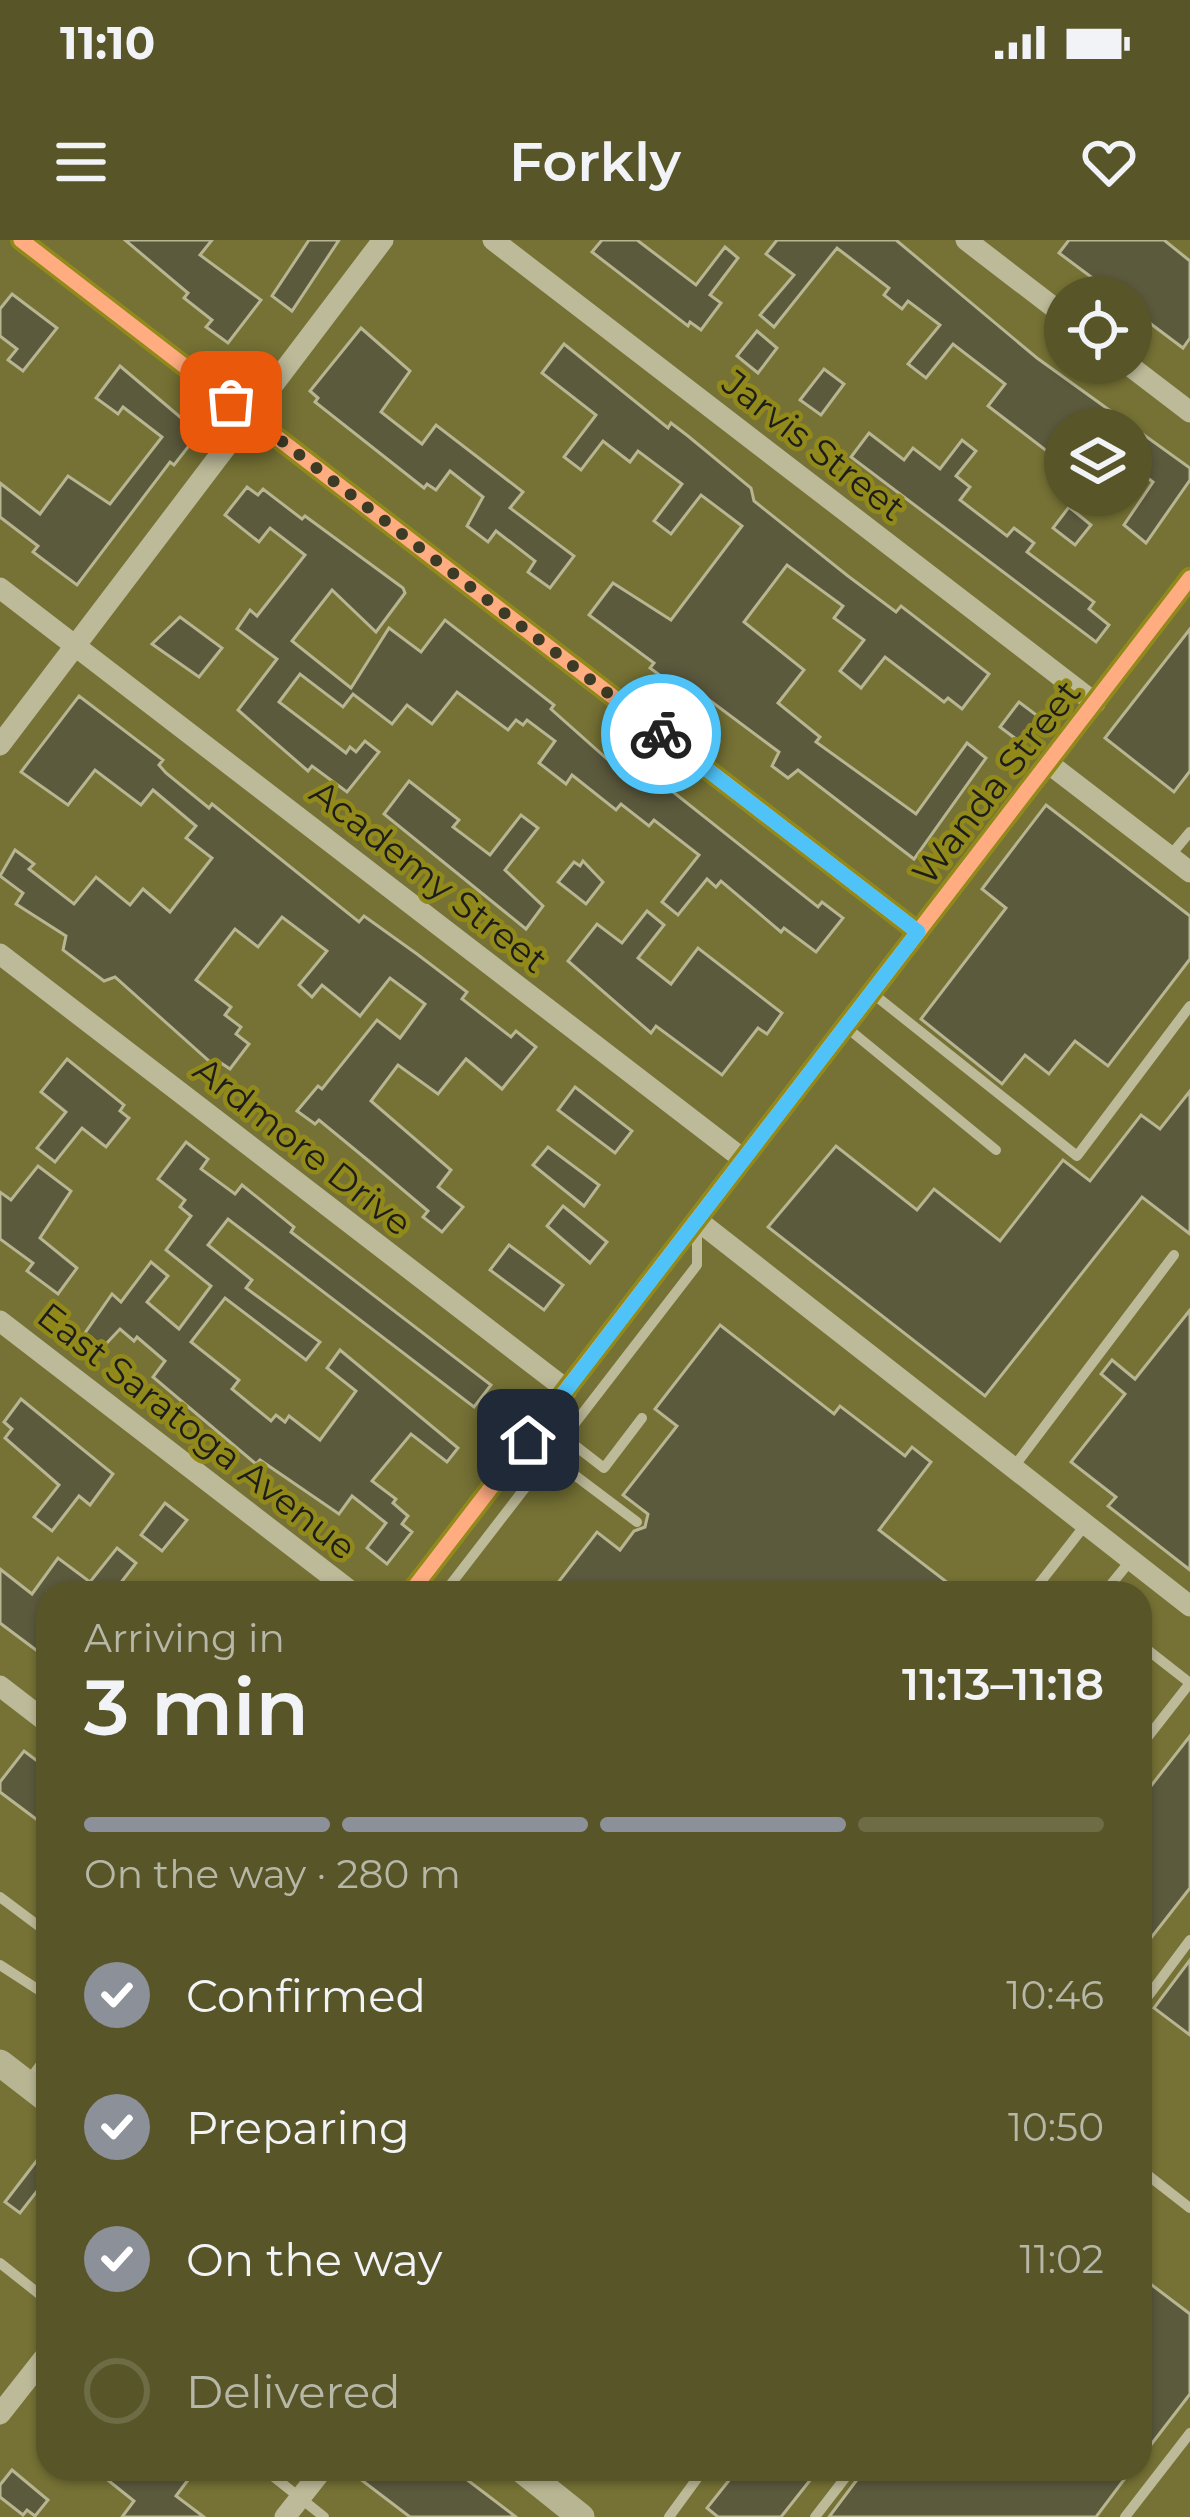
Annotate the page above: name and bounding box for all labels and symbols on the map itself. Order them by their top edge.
pin [180,351,282,453]
street label: Jarvis Street [713,360,914,530]
street label: Wanda Street [902,671,1090,893]
courier [601,674,721,794]
street label: Academy Street [302,770,556,982]
street label: Ardmore Drive [185,1047,421,1245]
street label: East Saratoga Avenue [29,1293,365,1569]
pin [477,1389,579,1491]

